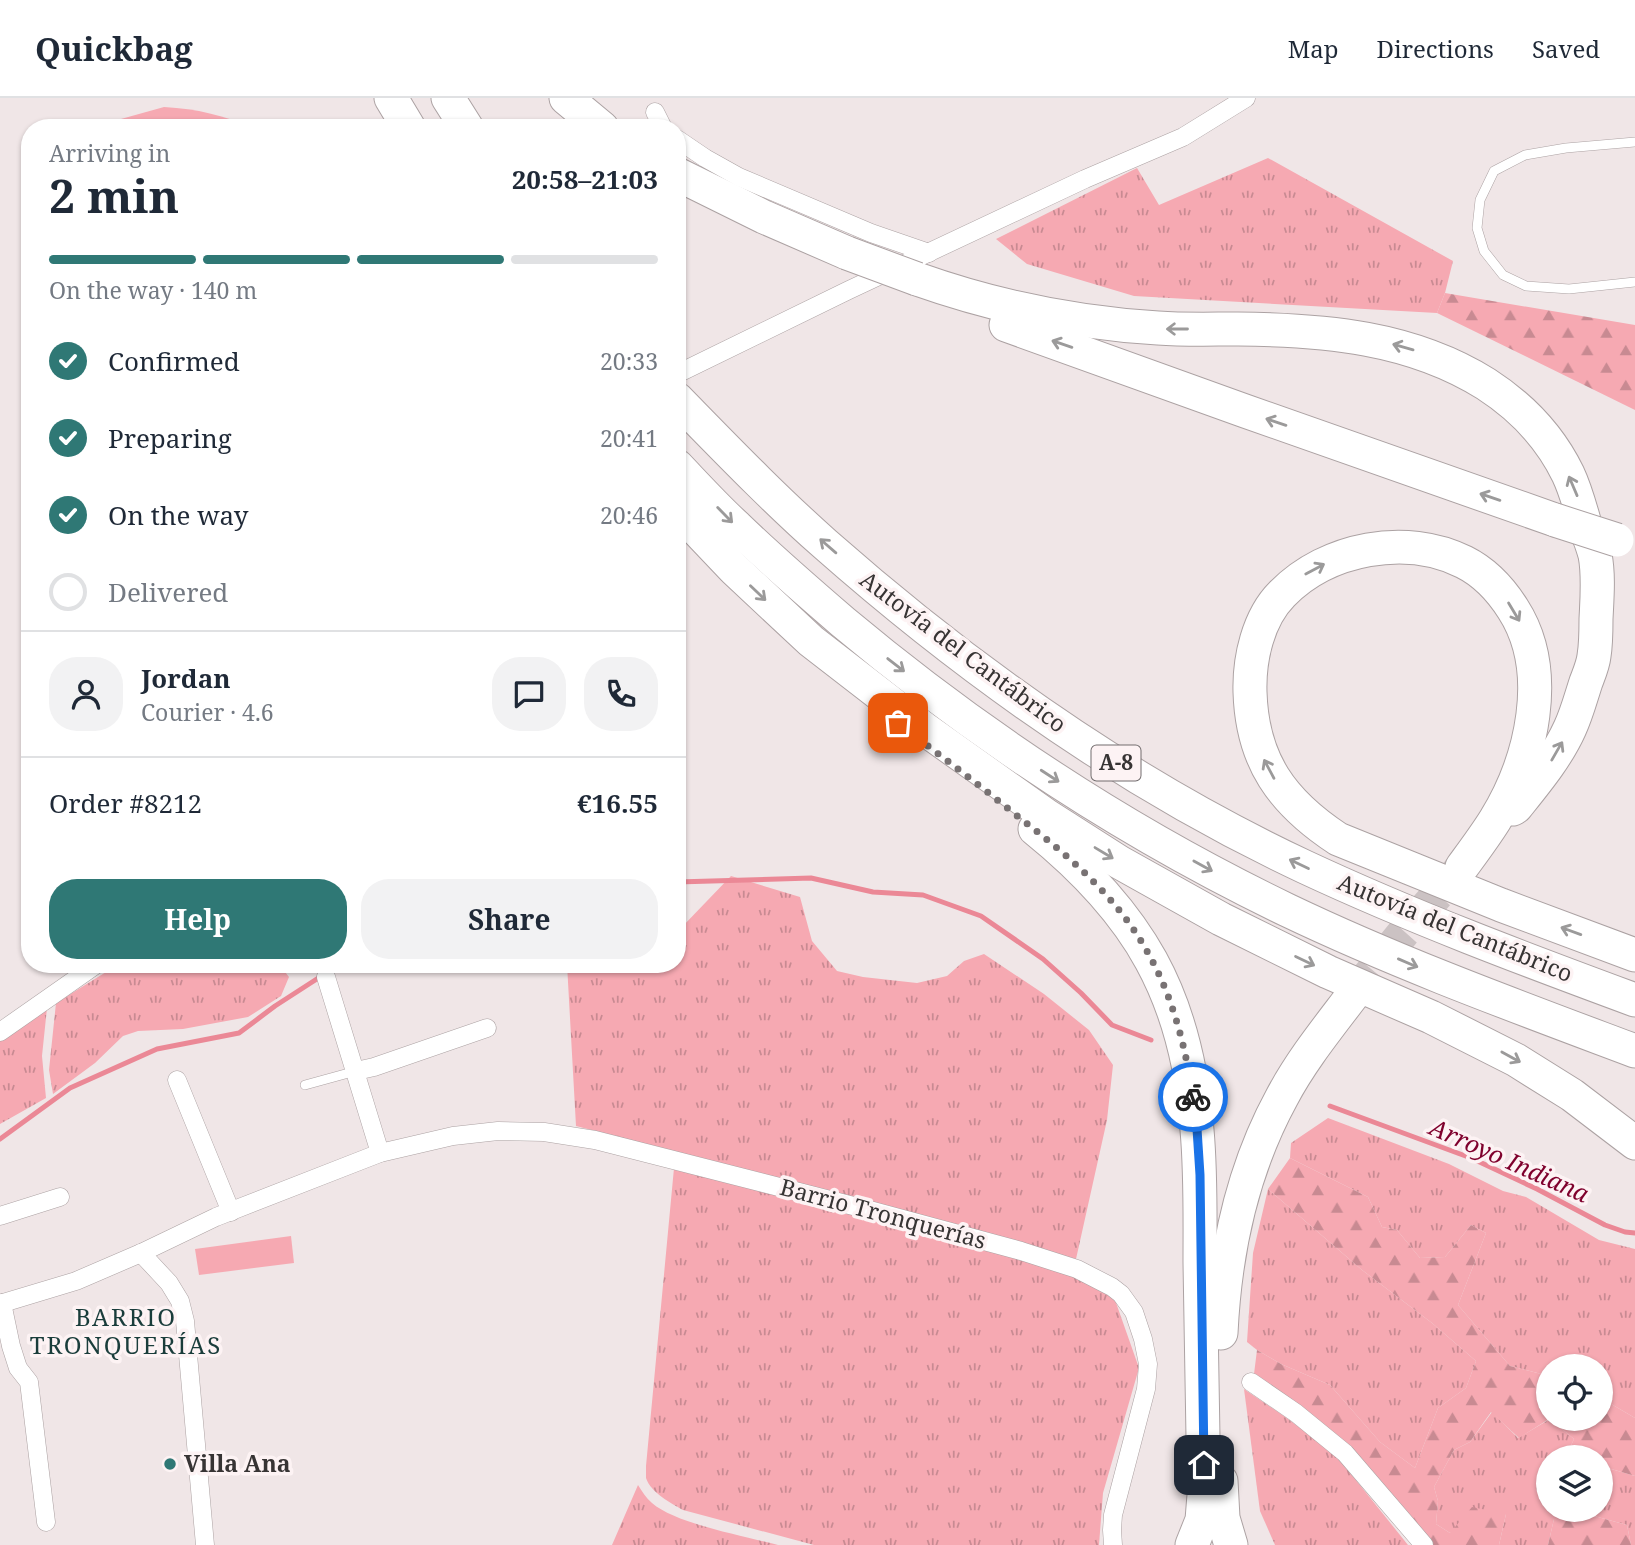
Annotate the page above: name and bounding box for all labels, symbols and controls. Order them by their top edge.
text: Quickbag [35,26,193,71]
text: Map [1288,32,1339,65]
text: Directions [1377,32,1494,65]
text: Saved [1532,32,1600,65]
text: Arriving in [49,137,170,169]
text: 20:58–21:03 [512,161,658,197]
text: 2 min [49,164,179,226]
text: On the way · 140 m [49,274,257,306]
one-way arrow [1166,322,1189,335]
one-way arrow [1051,337,1073,349]
one-way arrow [1392,340,1414,353]
icon: check [49,342,87,380]
text: Confirmed [108,343,240,379]
text: 20:33 [600,345,658,377]
one-way arrow [1265,415,1287,427]
icon: check [49,419,87,457]
text: Preparing [108,420,232,456]
text: 20:41 [600,422,658,454]
one-way arrow [1566,475,1579,497]
one-way arrow [1480,490,1502,502]
icon: check [49,496,87,534]
text: On the way [108,497,248,533]
text: 20:46 [600,499,658,531]
one-way arrow [716,506,733,523]
one-way arrow [819,538,837,554]
one-way arrow [1304,562,1324,576]
street label: Autovía del Cantábrico [854,563,1073,739]
text: Delivered [108,574,228,610]
one-way arrow [749,585,766,602]
one-way arrow [1507,601,1521,621]
button: person [49,657,123,731]
button: chat [492,657,566,731]
button: phone [584,657,658,731]
one-way arrow [886,657,905,672]
text: Jordan [141,660,231,696]
pin [868,693,928,753]
text: Courier · 4.6 [141,696,274,728]
icon: bag [879,704,917,742]
one-way arrow [1550,742,1564,762]
road number: A-8 [1092,746,1140,780]
one-way arrow [1262,759,1275,780]
one-way arrow [1040,768,1059,783]
text: Order #8212 [49,785,202,821]
text: €16.55 [577,785,658,821]
one-way arrow [1094,846,1114,860]
one-way arrow [1289,856,1310,870]
one-way arrow [1192,860,1213,873]
street label: Autovía del Cantábrico [1333,865,1578,989]
button: Help [49,879,347,959]
button: Share [361,879,658,959]
one-way arrow [1561,924,1583,936]
one-way arrow [1294,955,1315,968]
one-way arrow [1397,958,1418,971]
one-way arrow [1500,1050,1520,1064]
courier [1158,1062,1228,1132]
icon: bike [1174,1078,1212,1116]
water label: Arroyo Indiana [1423,1109,1595,1210]
street label: Barrio Tronquerías [777,1170,990,1256]
district label: BARRIO TRONQUERÍAS [30,1300,222,1361]
map controls [1536,1354,1613,1522]
button: locate [1536,1354,1613,1431]
pin [1174,1435,1234,1495]
button: layers [1536,1445,1613,1522]
icon: home [1185,1446,1223,1484]
place label: Villa Ana [184,1447,291,1479]
marker: Villa Ana [162,1456,178,1472]

